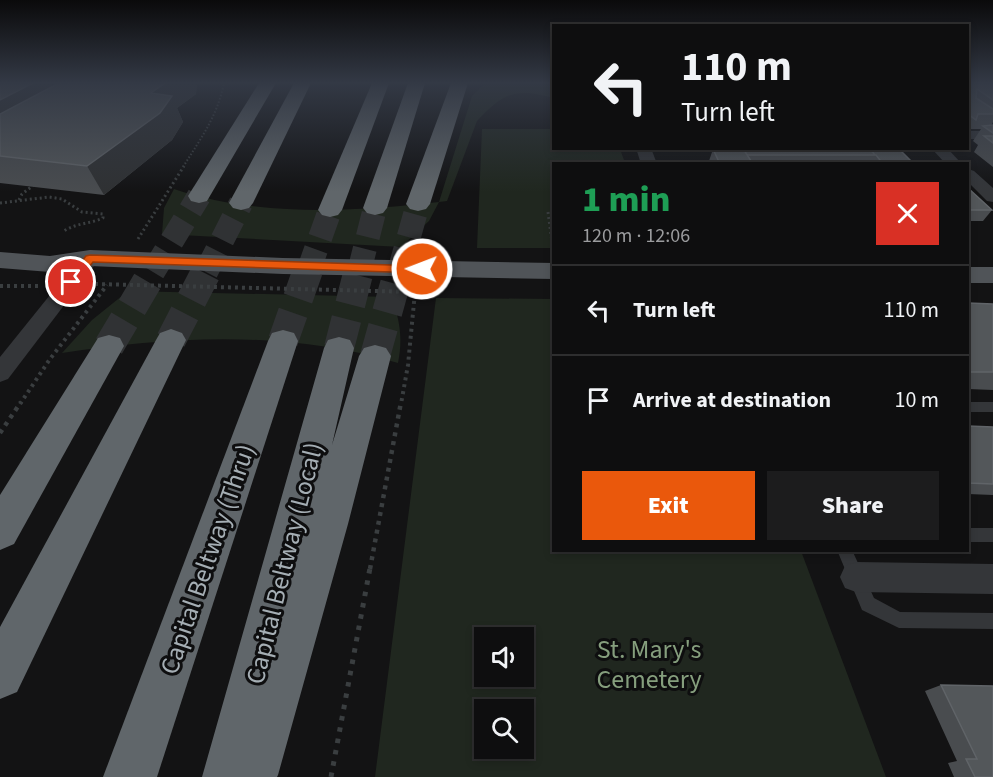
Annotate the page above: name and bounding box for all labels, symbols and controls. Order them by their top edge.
text: 110 m [681,37,792,97]
icon: left [582,48,660,126]
text: Turn left [681,93,775,132]
text: 1 min [582,174,670,225]
button: close [876,182,939,245]
text: 120 m · 12:06 [582,222,690,250]
position arrow [390,237,454,301]
pin [45,256,96,307]
icon: arrive [54,265,87,298]
icon: left [582,294,615,327]
text: Turn left [633,294,715,326]
text: 110 m [884,294,939,326]
icon: arrive [582,384,615,417]
text: Arrive at destination [633,384,831,416]
text: 10 m [894,384,939,416]
street label: Capital Beltway (Local) [237,438,332,688]
street label: Capital Beltway (Thru) [151,439,264,679]
button: Exit [582,471,755,540]
button: Share [767,471,939,540]
map controls [474,627,534,759]
button: sound [474,627,534,687]
park label: St. Mary's Cemetery [596,631,702,698]
button: search [474,699,534,759]

